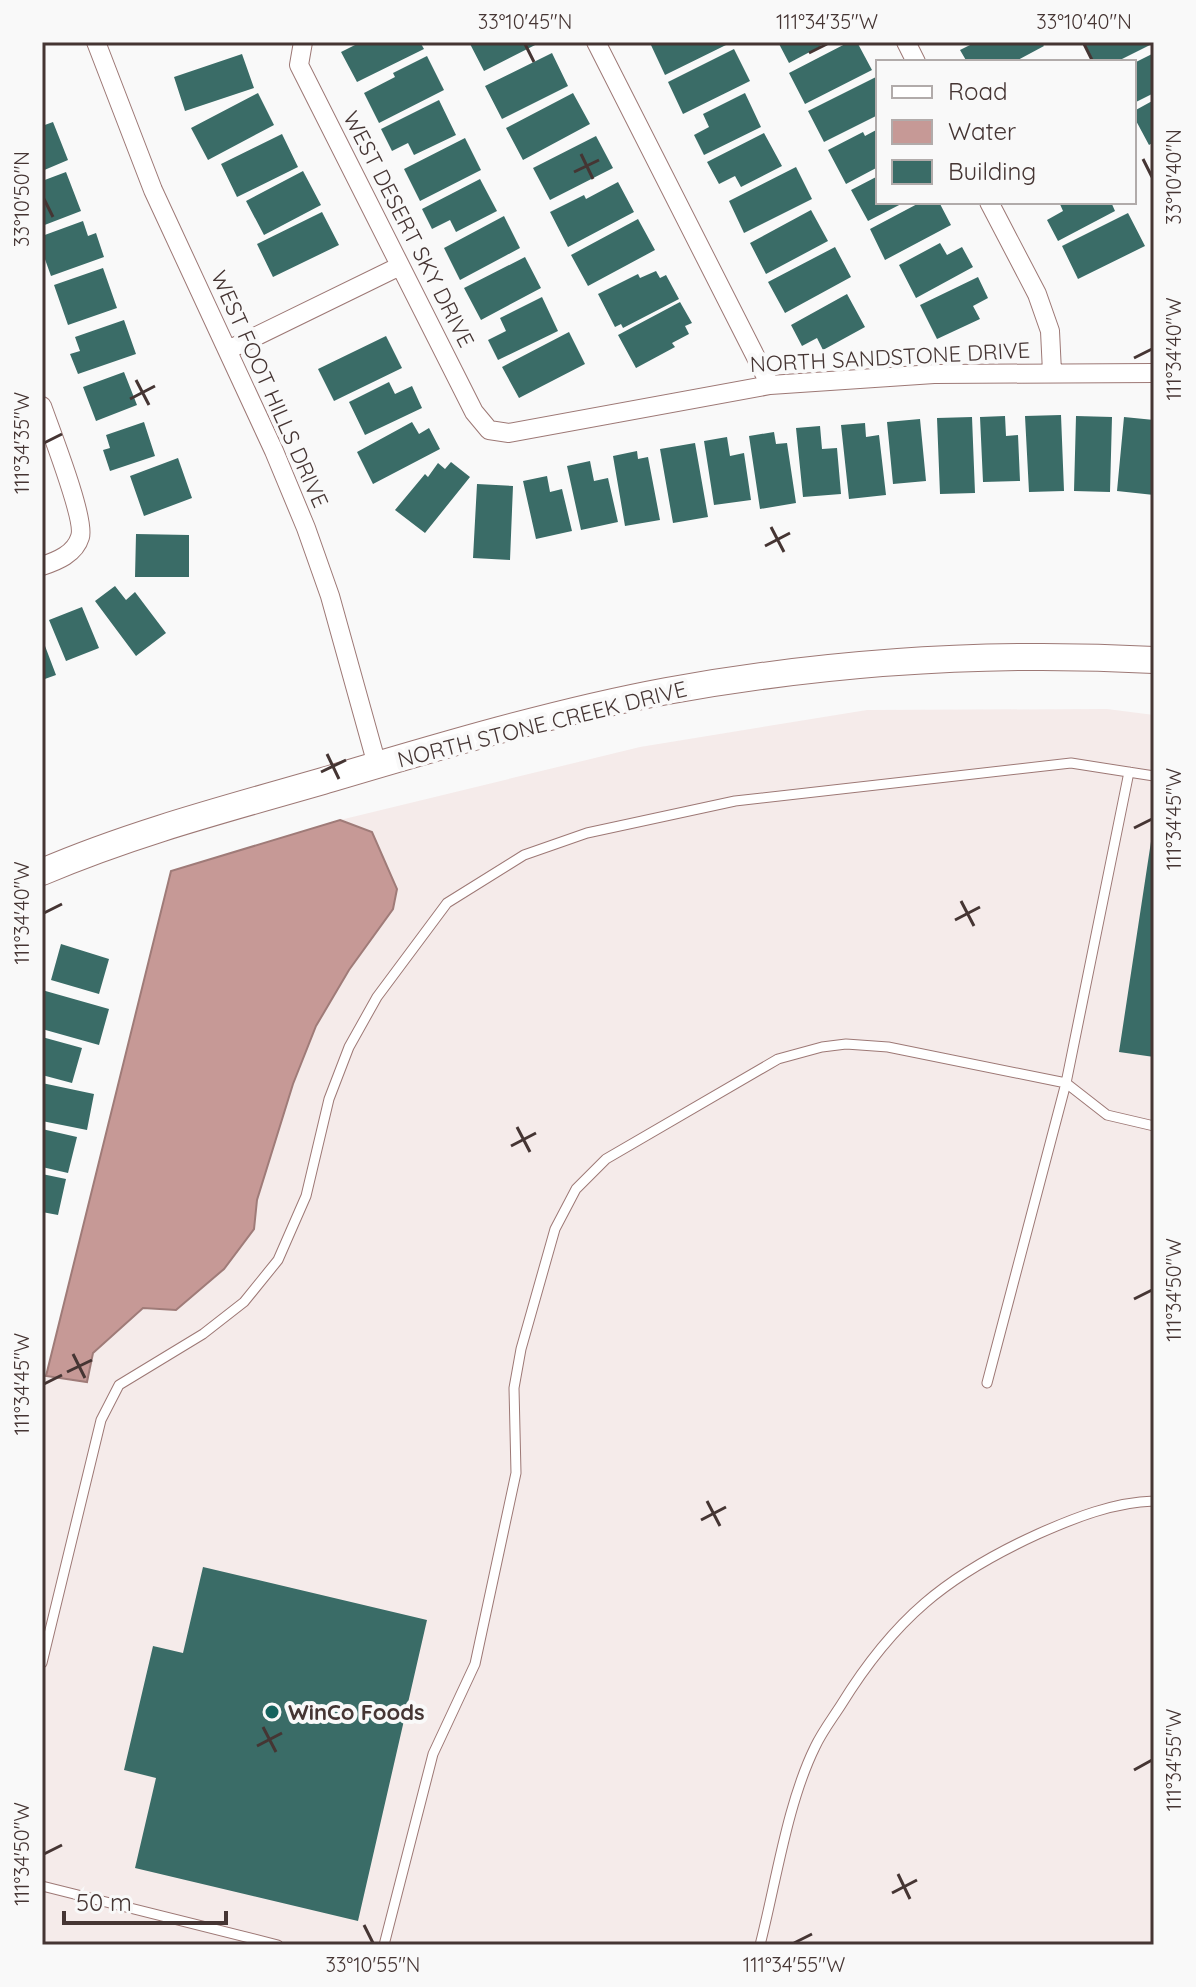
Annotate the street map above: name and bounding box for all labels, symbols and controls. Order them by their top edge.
text: 33°10'45"N [478,9,572,34]
text: 111°34'35"W [776,9,878,34]
text: 33°10'40"N [1036,9,1132,34]
legend [876,60,1136,204]
text: Road [948,76,1008,106]
street label: WEST DESERT SKY DRIVE [337,106,481,352]
text: Water [948,116,1016,146]
text: 33°10'40"N [1161,129,1186,225]
text: 33°10'50"N [9,151,34,247]
text: Building [948,156,1036,186]
street label: WEST FOOT HILLS DRIVE [205,266,335,512]
text: 111°34'40"W [1161,297,1186,401]
street label: NORTH SANDSTONE DRIVE [749,336,1031,378]
text: 111°34'35"W [9,392,34,494]
street label: NORTH STONE CREEK DRIVE [394,674,690,774]
text: 111°34'45"W [1161,768,1186,870]
text: 111°34'40"W [9,861,34,965]
text: 111°34'50"W [1161,1238,1186,1342]
text: 111°34'45"W [9,1333,34,1435]
place label: WinCo Foods [288,1698,425,1726]
marker: WinCo Foods [263,1703,281,1721]
text: 111°34'55"W [1161,1709,1186,1811]
text: 111°34'50"W [9,1802,34,1906]
scale bar [64,1875,226,1925]
text: 50 m [76,1887,132,1917]
text: 33°10'55"N [326,1952,420,1977]
text: 111°34'55"W [743,1952,845,1977]

